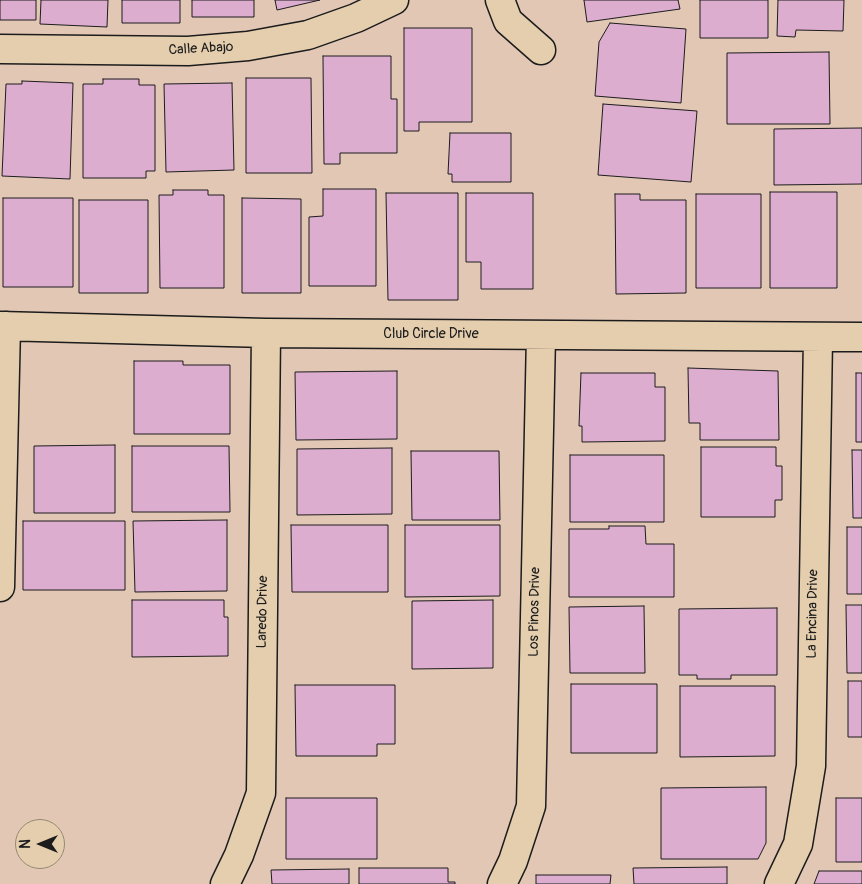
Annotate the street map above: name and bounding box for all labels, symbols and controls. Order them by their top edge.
street label: Calle Abajo [168,39,234,59]
street label: Club Circle Drive [383,326,479,342]
street label: Los Pinos Drive [526,567,544,657]
street label: La Encina Drive [804,569,822,659]
street label: Laredo Drive [254,575,272,649]
north arrow [15,819,65,869]
text: N [17,839,34,849]

